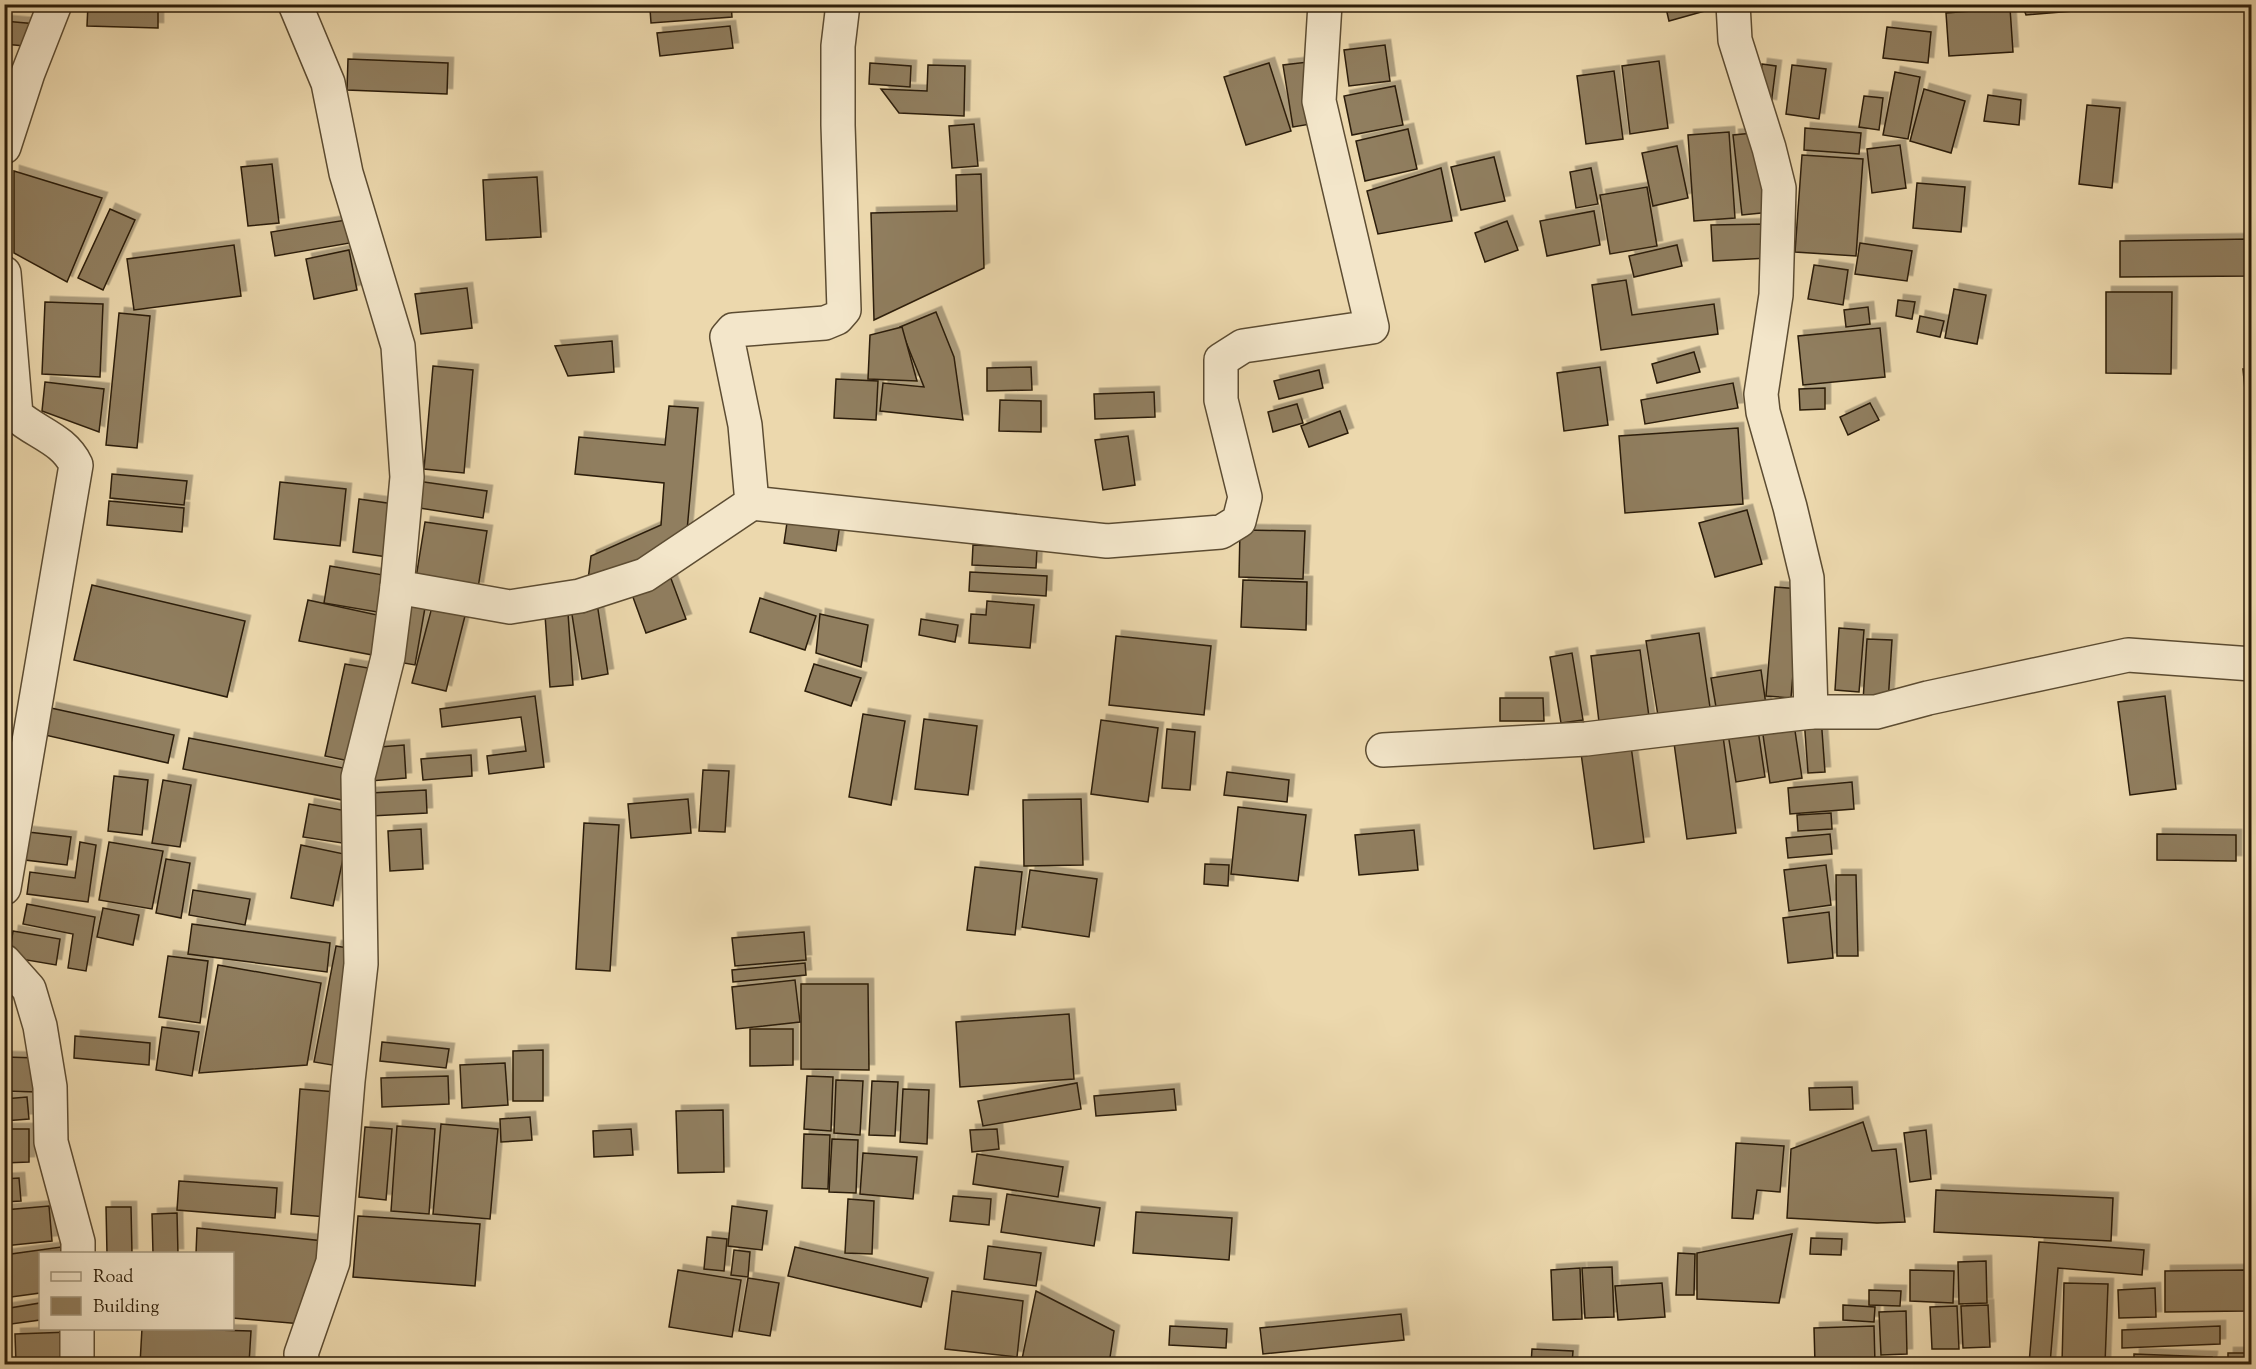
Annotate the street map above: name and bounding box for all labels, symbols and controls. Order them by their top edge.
legend [39,1252,234,1330]
text: Road [93,1265,133,1291]
text: Building [93,1295,159,1321]

